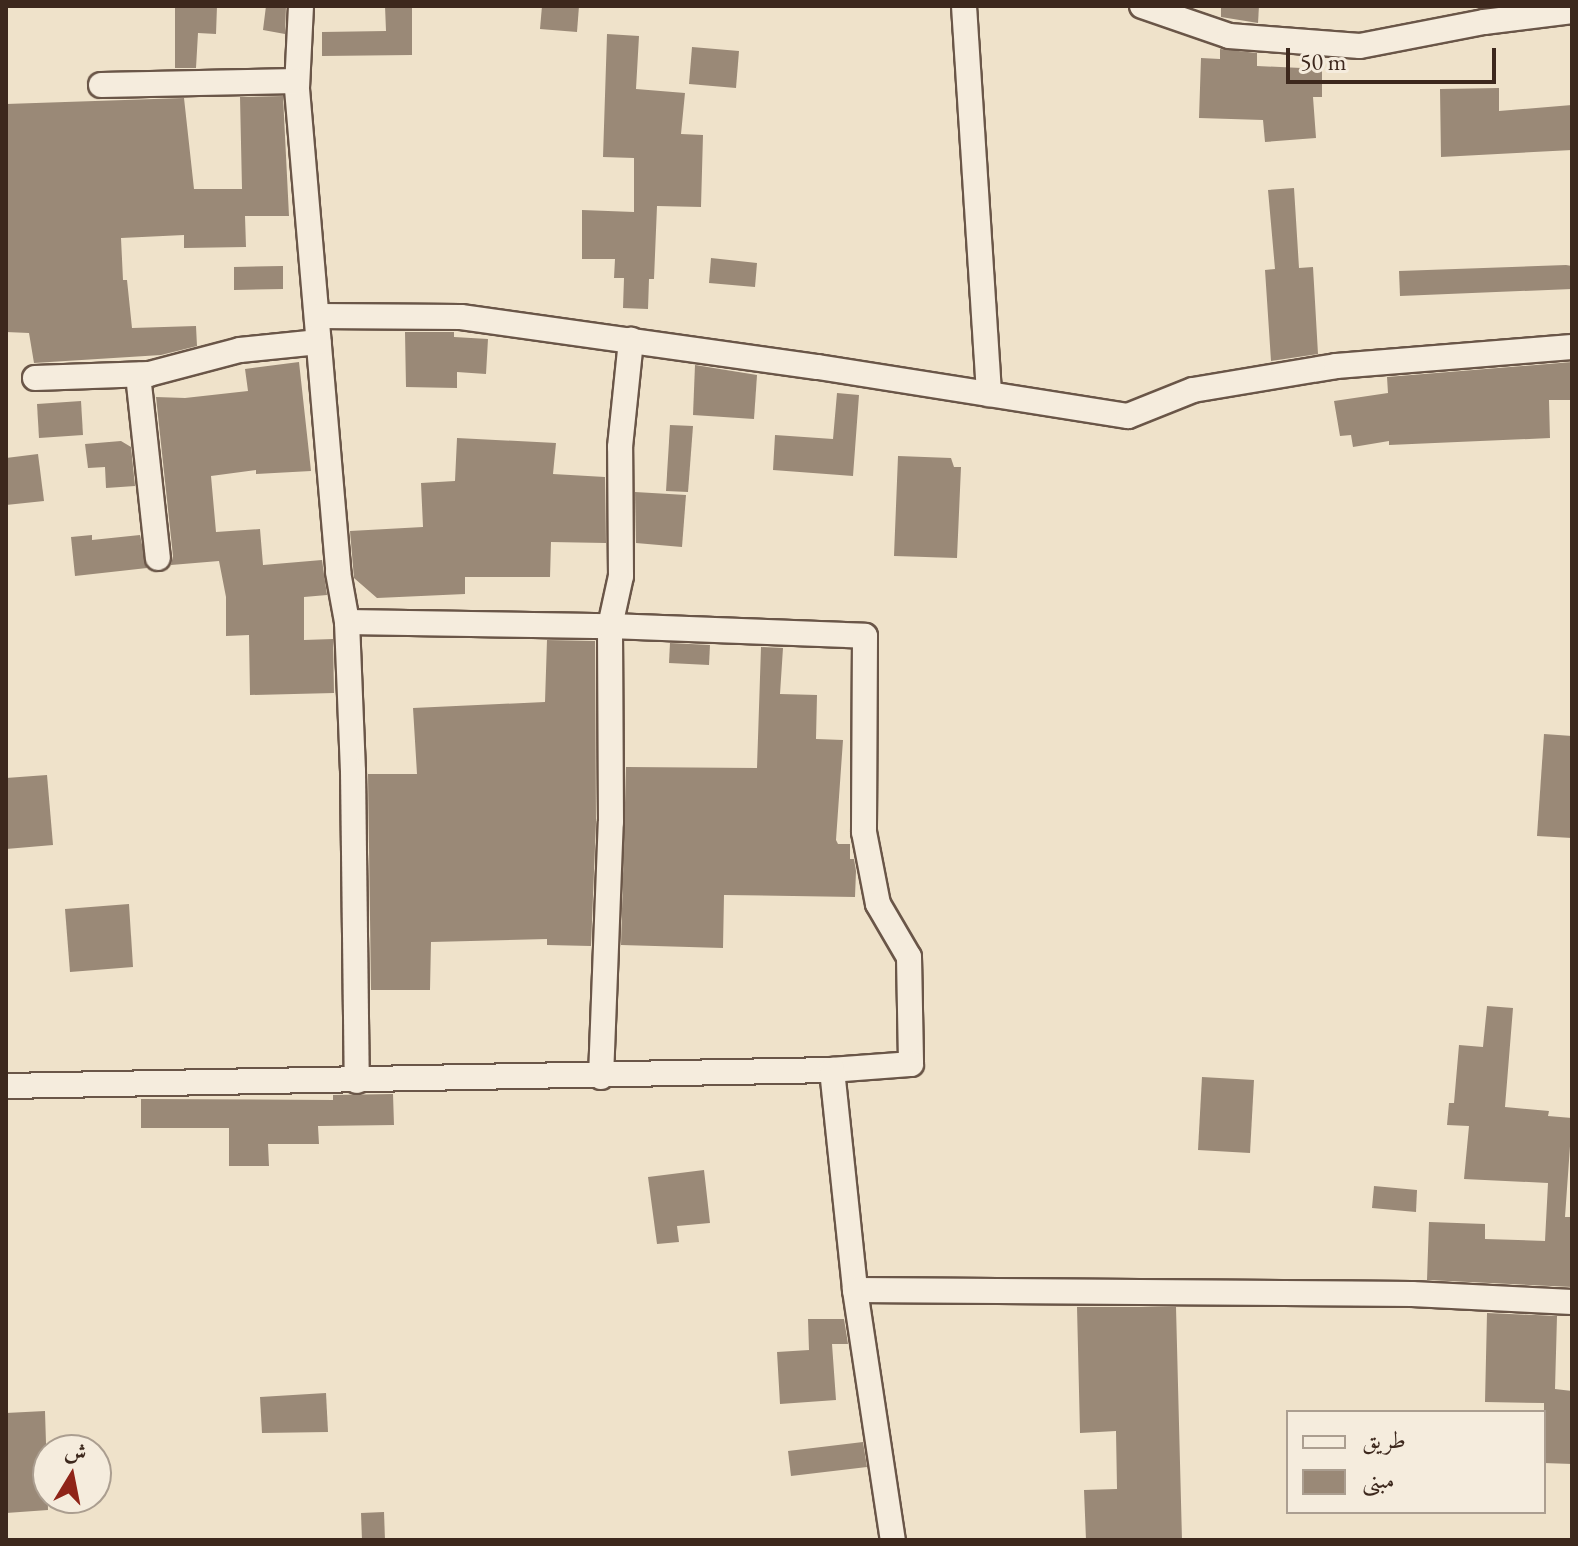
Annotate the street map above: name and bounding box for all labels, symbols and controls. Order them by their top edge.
scale bar [1290,32,1500,82]
text: 50 m [1300,46,1347,77]
legend [1286,1410,1546,1514]
text: طريق [1362,1424,1406,1455]
north arrow [32,1434,112,1514]
text: ش [63,1436,89,1468]
text: مبنى [1362,1464,1395,1495]

